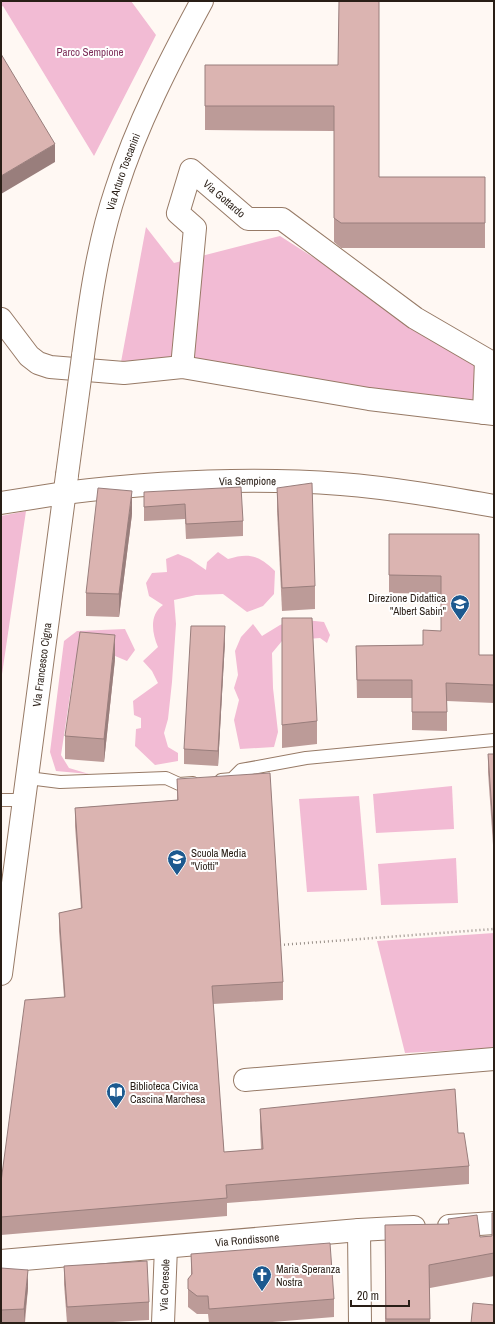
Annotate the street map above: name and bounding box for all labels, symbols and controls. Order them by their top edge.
park label: Parco Sempione [56,45,124,59]
street label: Via Arturo Toscanini [103,131,143,212]
street label: Via Gottardo [200,177,248,221]
street label: Via Sempione [219,474,276,488]
place label: Direzione Didattica "Albert Sabin" [368,591,446,618]
school or university icon: Direzione Didattica "Albert Sabin" [449,593,471,621]
street label: Via Francesco Cigna [29,622,54,708]
place label: Scuola Media "Viotti" [191,846,246,873]
school or university icon: Scuola Media "Viotti" [166,848,188,876]
place label: Biblioteca Civica Cascina Marchesa [130,1079,205,1106]
library icon: Biblioteca Civica Cascina Marchesa [105,1081,127,1109]
street label: Via Rondissone [215,1230,280,1249]
street label: Via Ceresole [156,1259,173,1311]
place label: Maria Speranza Nostra [276,1262,340,1289]
church icon: Maria Speranza Nostra [251,1264,273,1292]
scale bar [351,1282,409,1308]
text: 20 m [357,1288,379,1304]

